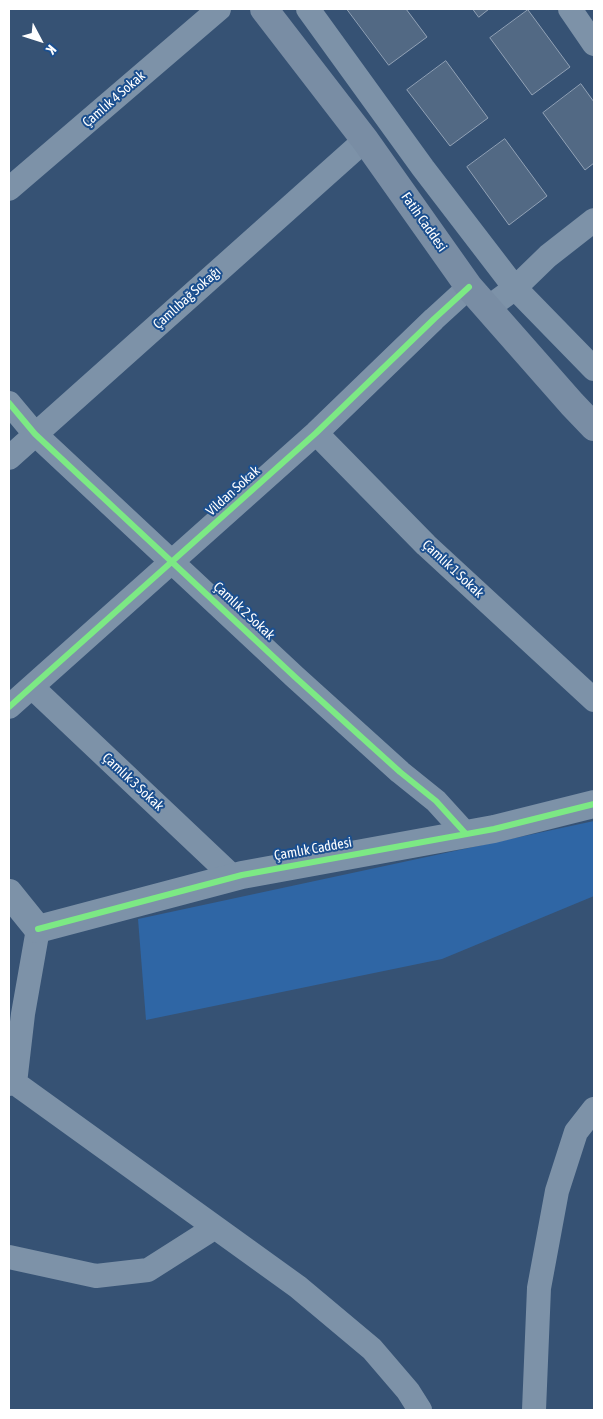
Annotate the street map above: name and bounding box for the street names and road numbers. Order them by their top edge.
street label: Çamlık 4 Sokak [79,67,149,131]
street label: Fatih Caddesi [397,189,451,255]
street label: Çamlıbağ Sokağı [150,263,224,333]
street label: Vildan Sokak [203,462,263,520]
street label: Çamlık 1 Sokak [419,536,487,602]
street label: Çamlık 2 Sokak [210,578,278,644]
street label: Çamlık 3 Sokak [99,749,167,815]
street label: Çamlık Caddesi [273,834,353,864]

